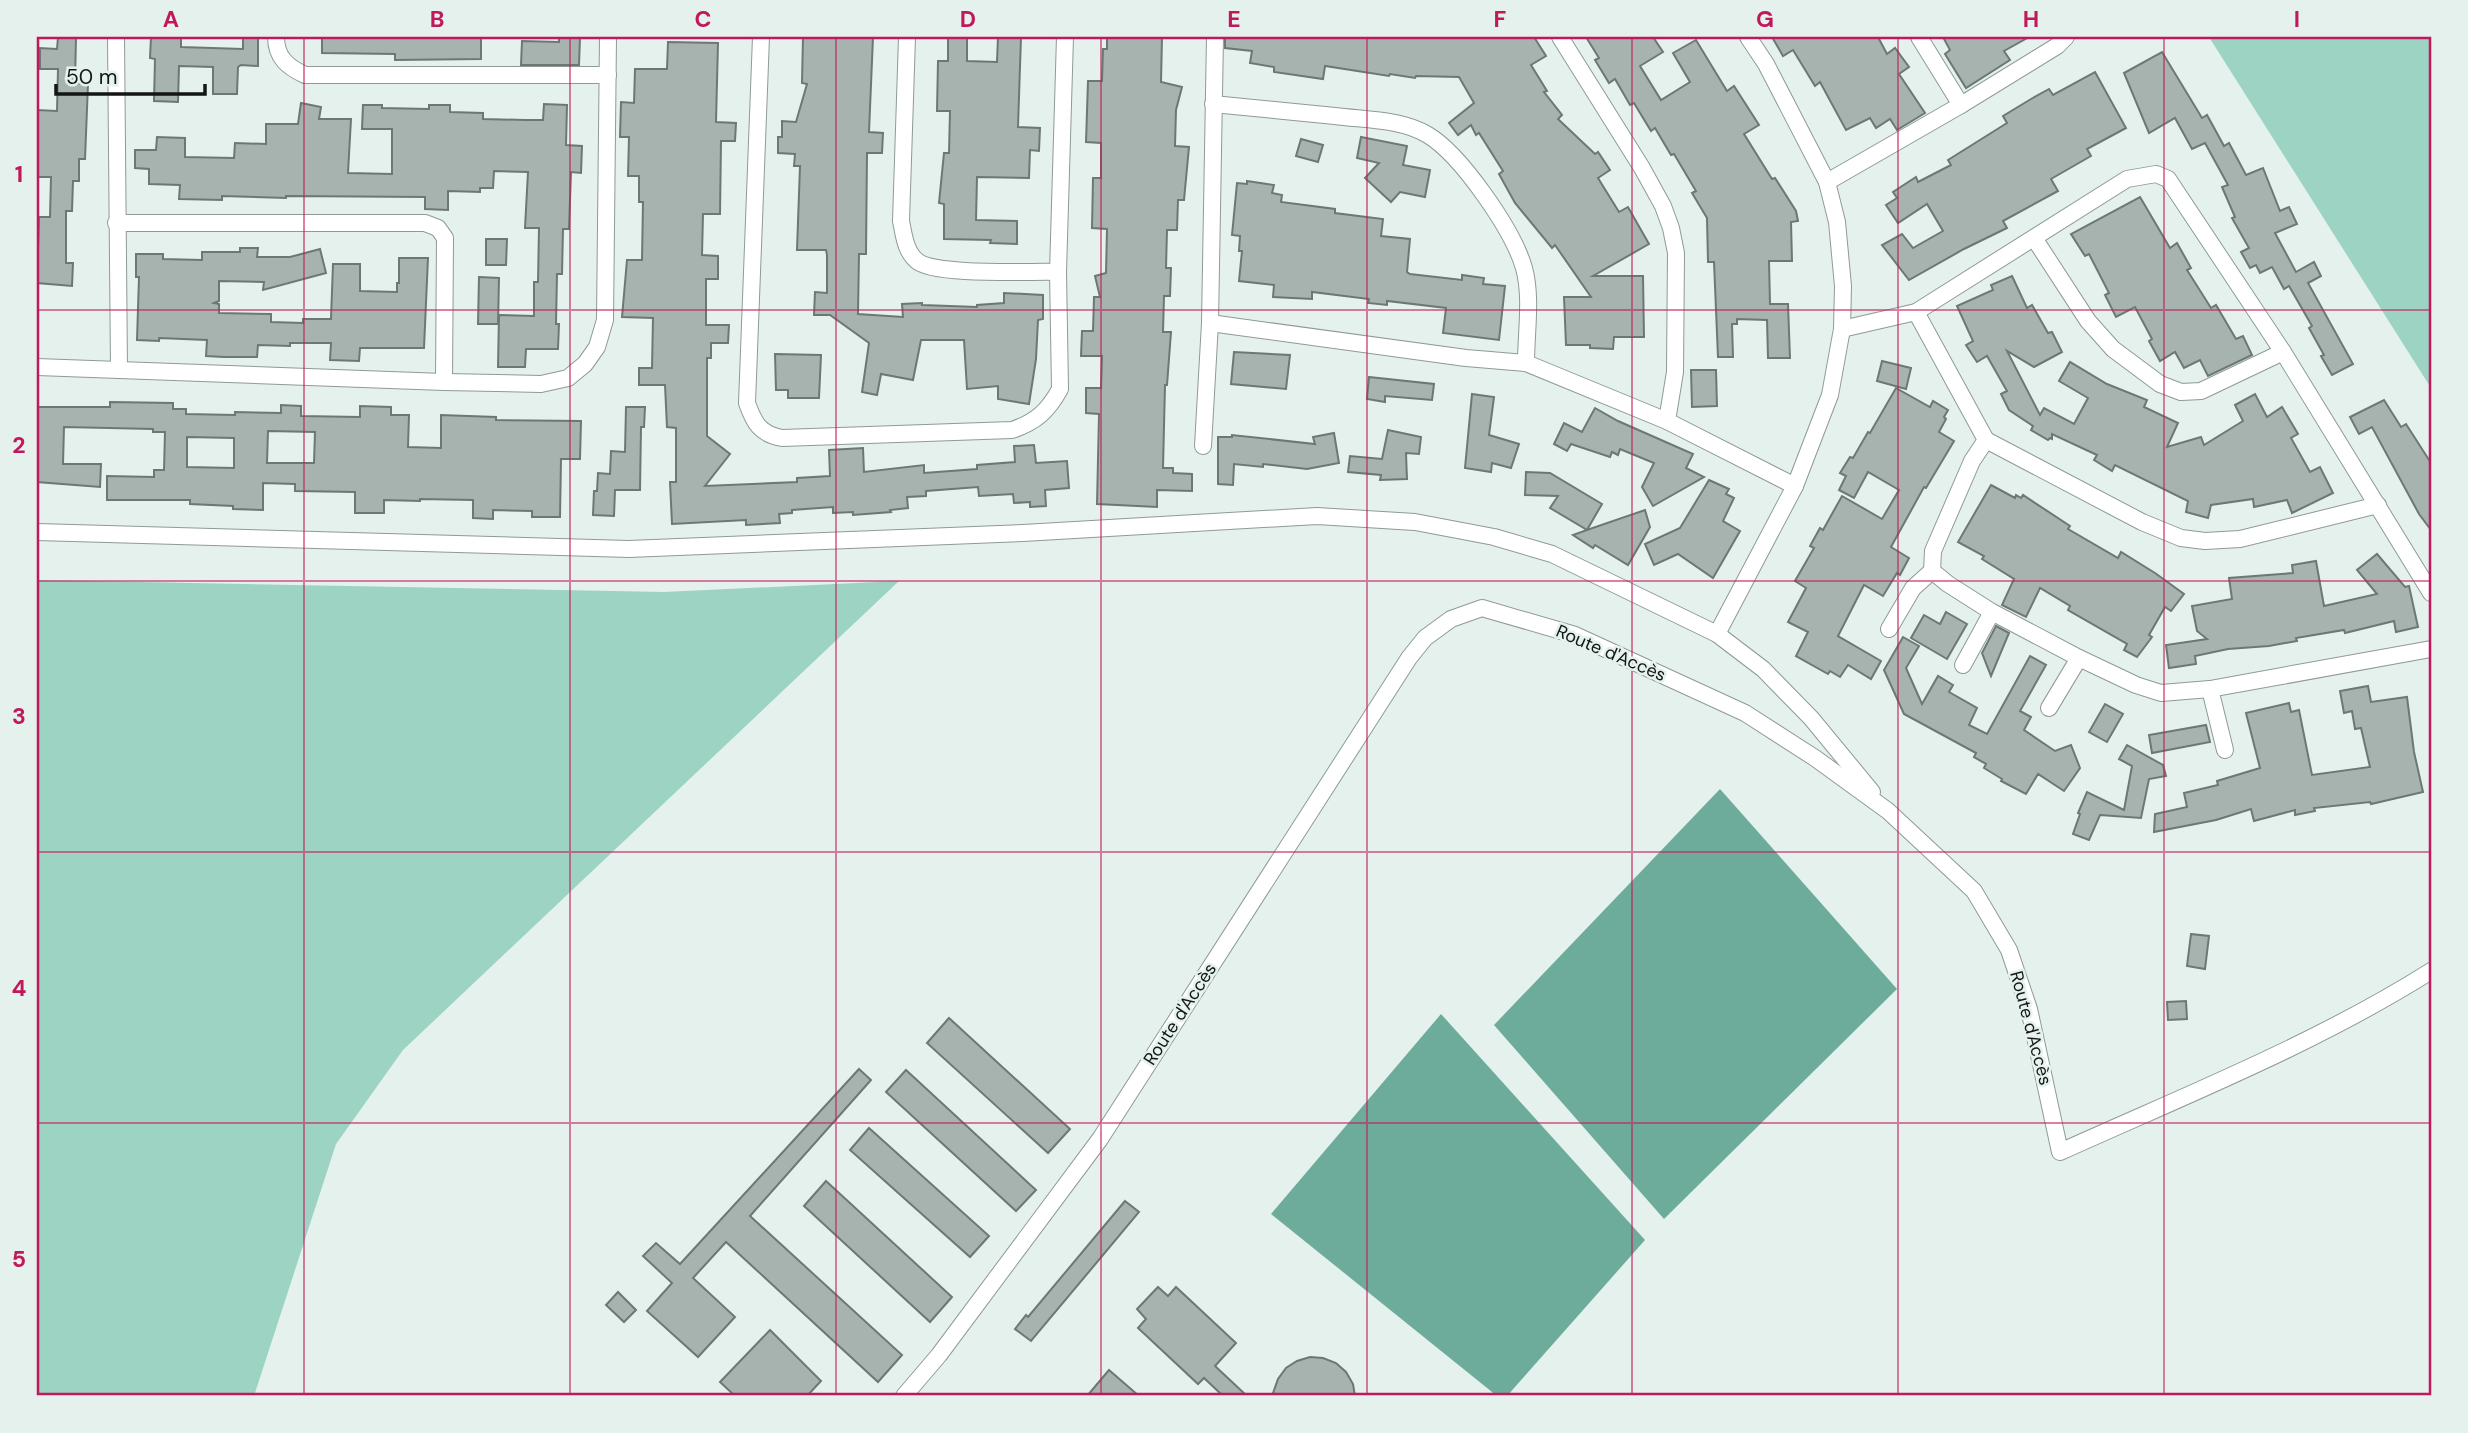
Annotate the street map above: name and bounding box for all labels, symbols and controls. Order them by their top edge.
text: A [163,4,179,34]
text: B [430,4,444,34]
text: C [695,4,711,34]
text: D [960,4,976,34]
text: E [1227,4,1241,34]
text: F [1494,4,1507,34]
text: G [1756,4,1774,34]
text: H [2023,4,2039,34]
text: I [2294,4,2300,34]
scale bar [56,52,205,96]
text: 50 m [66,63,117,91]
text: 1 [15,159,23,189]
text: 2 [12,430,26,460]
street label: Route d'Accès [1552,619,1670,687]
text: 3 [12,701,26,731]
street label: Route d'Accès [1138,958,1222,1070]
street label: Route d'Accès [2004,968,2058,1088]
text: 4 [12,973,27,1003]
text: 5 [12,1244,26,1274]

